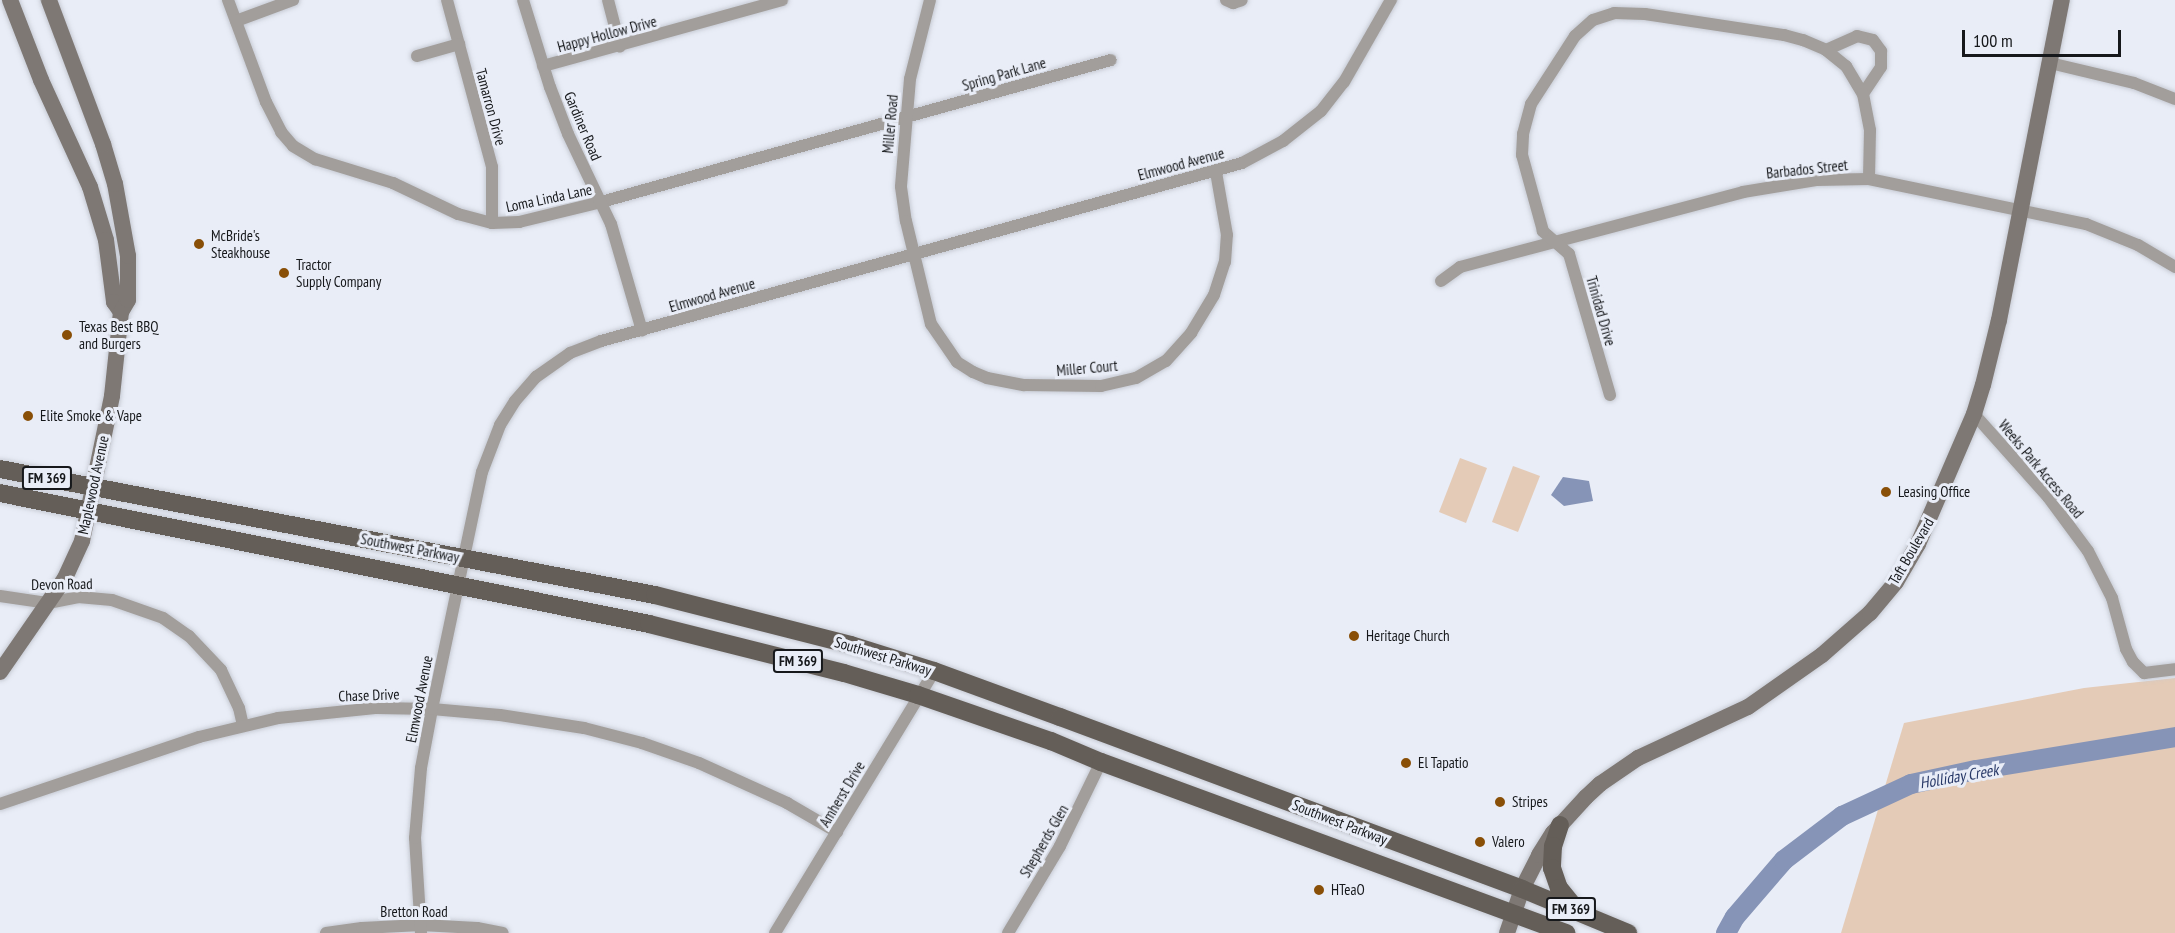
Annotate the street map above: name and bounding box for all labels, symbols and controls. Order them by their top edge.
street label: Happy Hollow Drive [555,12,659,56]
scale bar [1965,18,2124,56]
text: 100 m [1973,29,2013,52]
street label: Spring Park Lane [960,53,1048,95]
street label: Tamarron Drive [472,67,510,147]
street label: Gardiner Road [560,89,606,163]
street label: Miller Road [878,94,902,154]
street label: Elmwood Avenue [1136,144,1226,184]
street label: Barbados Street [1765,156,1849,182]
street label: Loma Linda Lane [504,180,594,216]
place label: McBride's Steakhouse [211,226,270,261]
marker: McBride's Steakhouse [192,237,206,251]
place label: Tractor Supply Company [296,255,382,290]
marker: Tractor Supply Company [277,266,291,280]
street label: Elmwood Avenue [667,274,757,316]
street label: Trinidad Drive [1582,274,1620,348]
place label: Texas Best BBQ and Burgers [79,317,159,352]
marker: Texas Best BBQ and Burgers [60,328,74,342]
street label: Miller Court [1056,356,1118,380]
place label: Elite Smoke & Vape [40,407,142,425]
marker: Elite Smoke & Vape [21,409,35,423]
street label: Weeks Park Access Road [1994,416,2088,522]
street label: Maplewood Avenue [74,434,112,536]
road number: FM 369 [22,467,72,489]
place label: Leasing Office [1898,483,1970,501]
marker: Leasing Office [1879,485,1893,499]
street label: Taft Boulevard [1885,514,1937,588]
street label: Southwest Parkway [359,530,461,566]
street label: Devon Road [31,574,93,594]
place label: Heritage Church [1366,627,1450,645]
marker: Heritage Church [1347,629,1361,643]
street label: Southwest Parkway [832,633,934,679]
road number: FM 369 [772,650,824,672]
street label: Elmwood Avenue [402,654,436,744]
street label: Chase Drive [338,685,400,705]
place label: El Tapatio [1418,754,1469,772]
marker: El Tapatio [1399,756,1413,770]
street label: Amherst Drive [815,758,869,830]
water label: Holliday Creek [1918,760,2000,792]
place label: Stripes [1512,793,1548,811]
marker: Stripes [1493,795,1507,809]
street label: Southwest Parkway [1290,796,1390,848]
street label: Shepherds Glen [1016,801,1072,881]
place label: Valero [1492,833,1525,851]
marker: Valero [1473,835,1487,849]
place label: HTeaO [1331,881,1365,899]
marker: HTeaO [1312,883,1326,897]
road number: FM 369 [1546,898,1596,920]
street label: Bretton Road [380,903,448,921]

